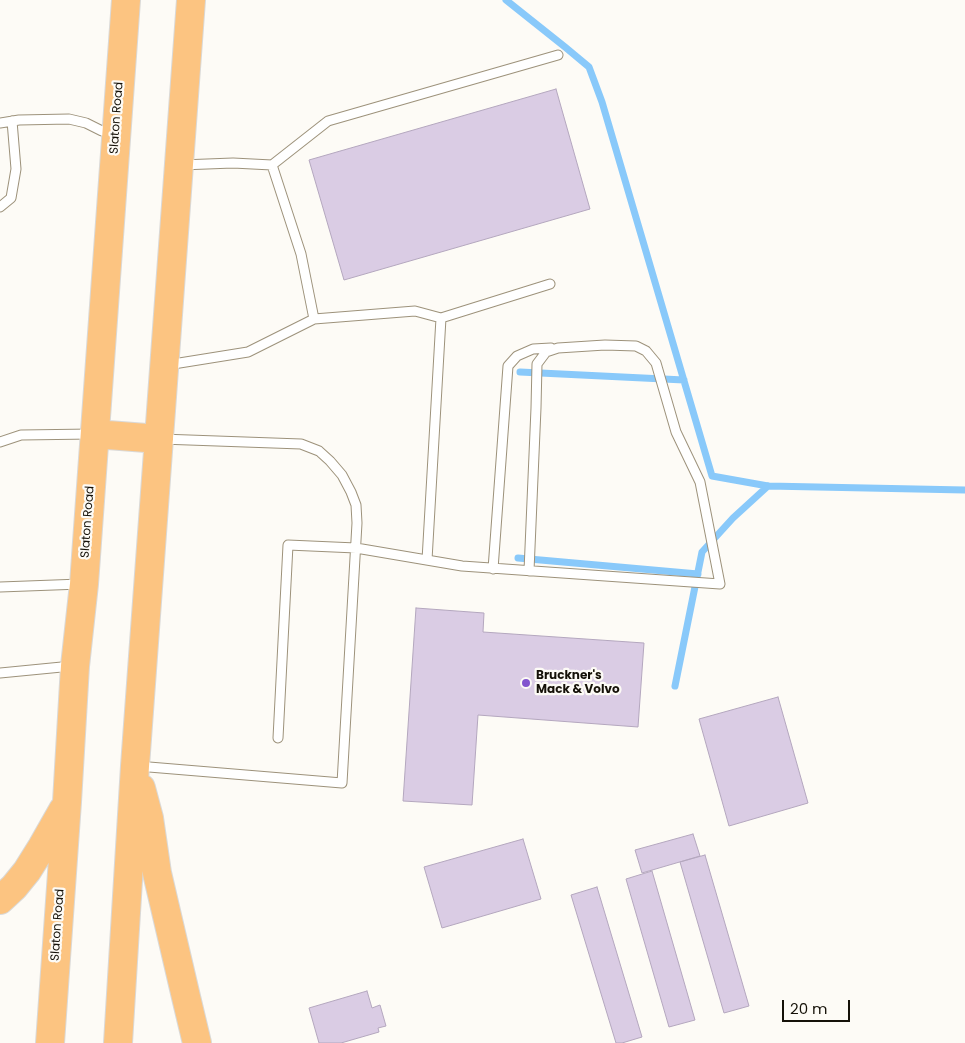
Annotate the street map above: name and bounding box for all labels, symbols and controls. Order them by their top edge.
street label: Slaton Road [107,81,127,155]
street label: Slaton Road [78,485,98,559]
place label: Bruckner's Mack & Volvo [536,669,620,697]
marker: Bruckner's Mack & Volvo [520,677,532,689]
street label: Slaton Road [48,888,68,962]
scale bar [785,990,852,1022]
text: 20 m [790,998,828,1019]

